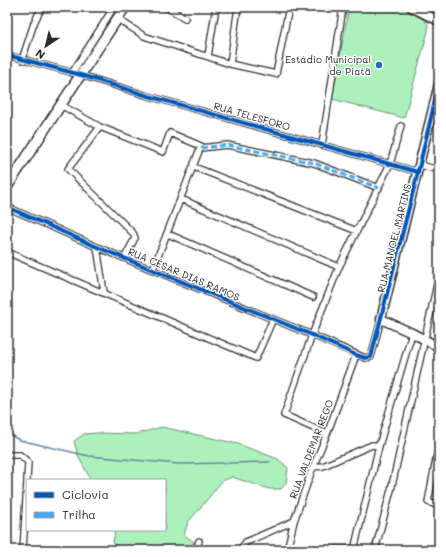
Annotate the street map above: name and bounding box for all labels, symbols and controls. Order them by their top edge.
north arrow [26,26,66,66]
text: N [32,46,48,63]
place label: Estádio Municipal de Piatã [285,52,371,78]
marker: Estádio Municipal de Piatã [374,60,384,70]
street label: RUA TELESFORO [212,98,292,134]
street label: RUA MANOEL MARTINS [374,182,414,294]
street label: RUA CÉSAR DIAS RAMOS [126,244,242,304]
street label: RUA VALDEMAR REGO [286,397,336,500]
legend [26,479,166,531]
text: Ciclovia [62,486,109,502]
text: Trilha [62,506,96,522]

